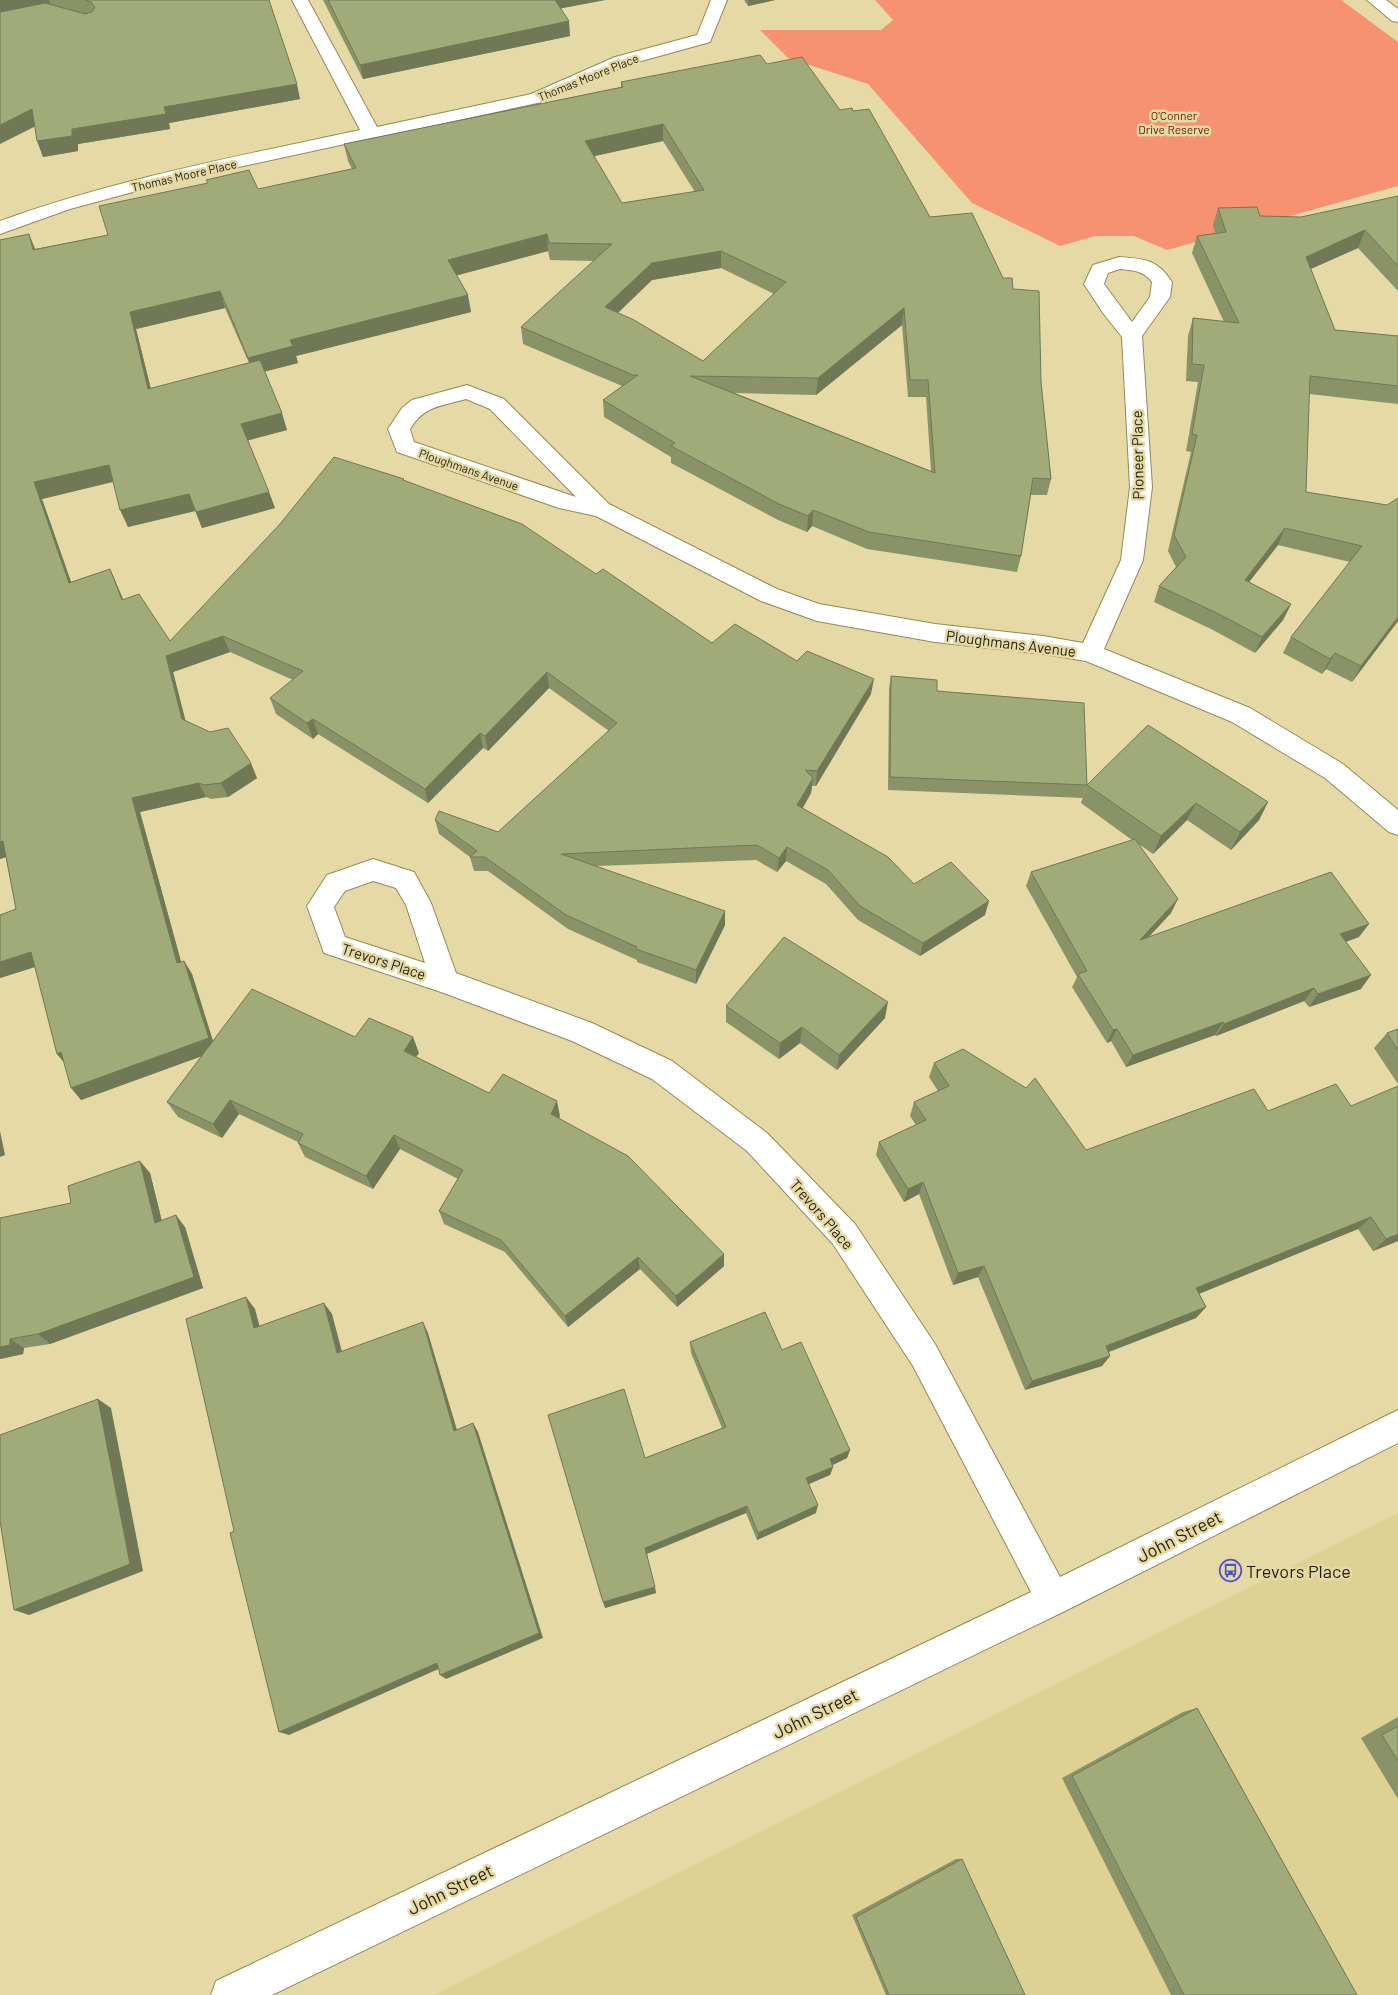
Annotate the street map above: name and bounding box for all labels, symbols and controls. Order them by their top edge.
street label: Thomas Moore Place [536,50,640,104]
park label: O'Conner Drive Reserve [1138,108,1210,136]
street label: Thomas Moore Place [130,156,238,194]
street label: Pioneer Place [1127,410,1147,500]
street label: Ploughmans Avenue [417,445,521,493]
street label: Ploughmans Avenue [945,626,1077,660]
street label: Trevors Place [340,939,428,983]
street label: Trevors Place [787,1175,857,1253]
street label: John Street [1133,1505,1225,1567]
bus stop icon: Trevors Place [1218,1559,1242,1583]
place label: Trevors Place [1246,1560,1351,1582]
street label: John Street [769,1683,861,1743]
street label: John Street [404,1859,496,1919]

